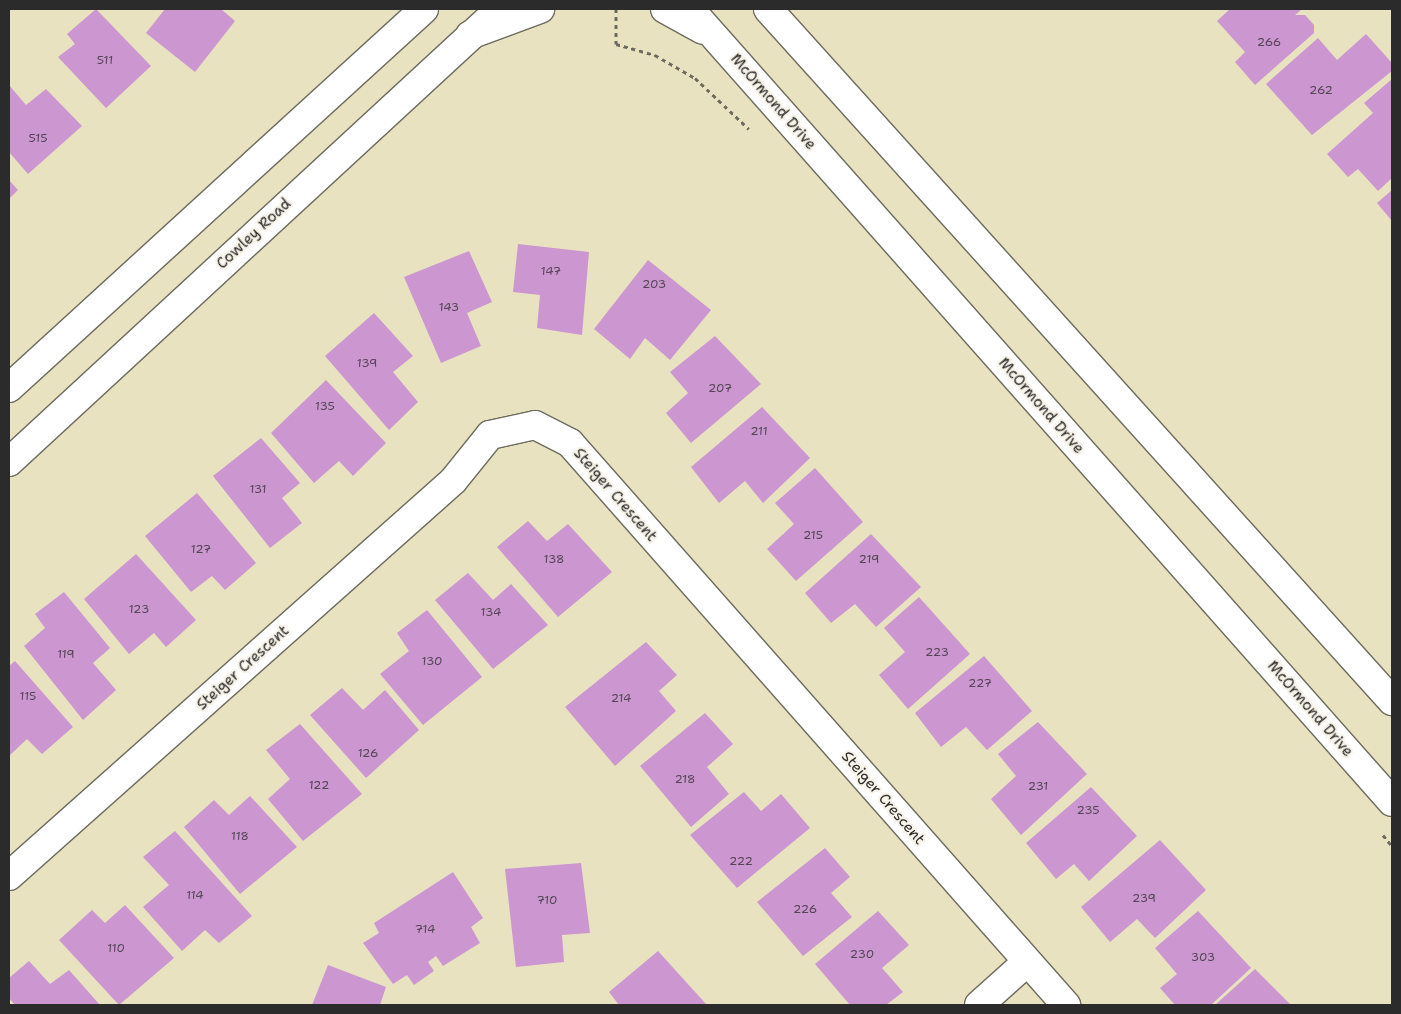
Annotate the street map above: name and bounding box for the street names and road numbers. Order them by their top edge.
street label: McOrmond Drive [726,50,820,154]
street label: Cowley Road [213,195,295,273]
street label: McOrmond Drive [994,354,1088,458]
street label: Steiger Crescent [570,445,660,545]
street label: Steiger Crescent [193,622,293,714]
street label: McOrmond Drive [1263,657,1357,761]
street label: Steiger Crescent [838,748,928,848]

